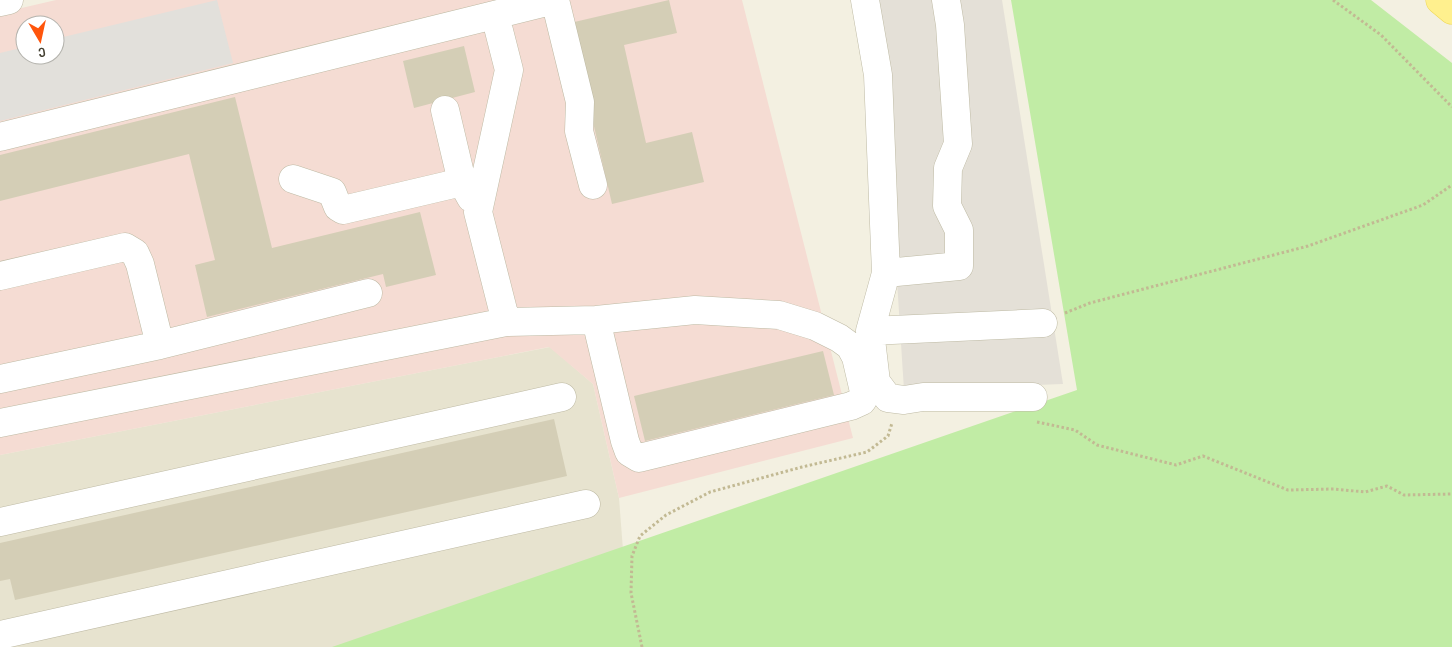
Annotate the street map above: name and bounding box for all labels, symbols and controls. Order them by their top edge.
north arrow [15,15,65,65]
text: С [37,43,47,61]

